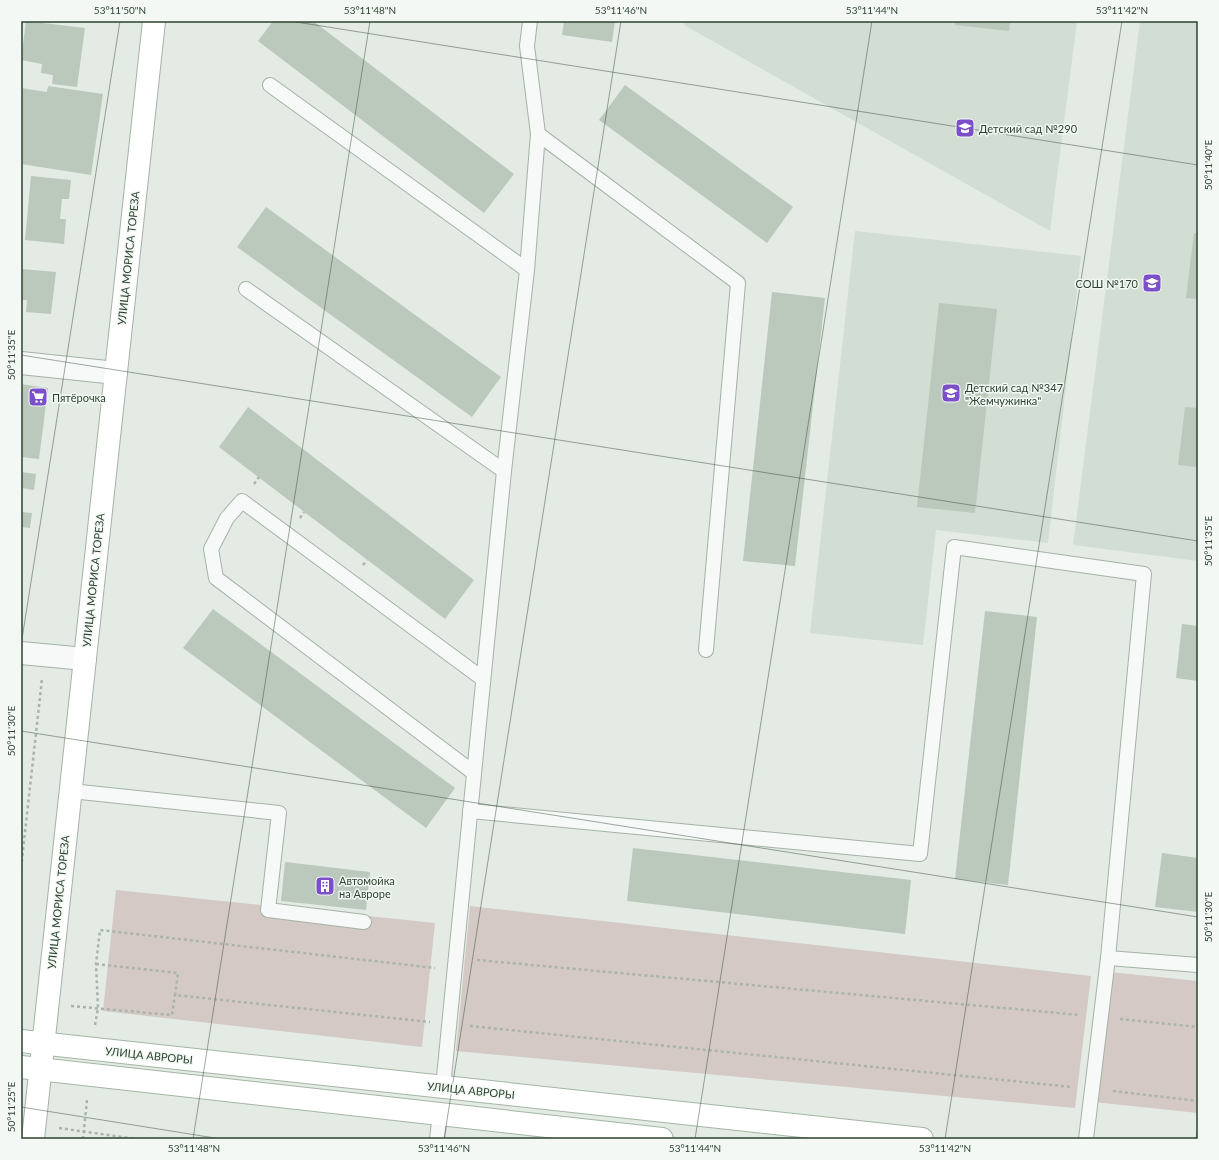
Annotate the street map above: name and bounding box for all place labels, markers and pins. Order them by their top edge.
school or university icon: Детский сад №290 [954,117,976,139]
place label: Детский сад №290 [979,122,1078,135]
school or university icon: СОШ №170 [1141,272,1163,294]
place label: СОШ №170 [1075,277,1139,290]
place label: Детский сад №347 "Жемчужинка" [965,381,1063,407]
school or university icon: Детский сад №347 "Жемчужинка" [940,382,962,404]
supermarket icon: Пятёрочка [27,386,49,408]
place label: Пятёрочка [52,391,106,404]
place label: Автомойка на Авроре [339,874,395,900]
building icon: Автомойка на Авроре [314,875,336,897]

